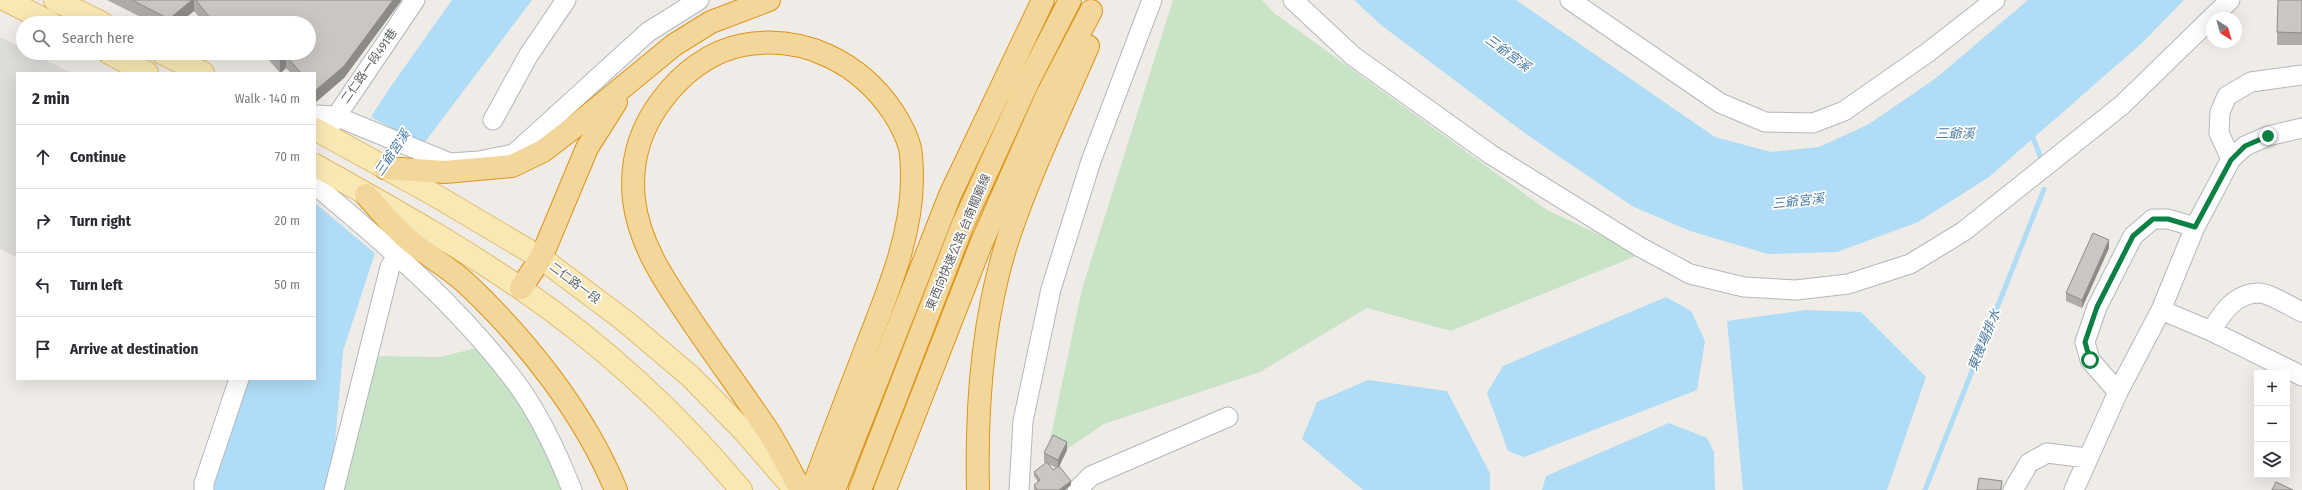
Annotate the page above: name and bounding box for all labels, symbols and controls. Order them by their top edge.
north arrow [2206,12,2242,48]
search box [16,16,316,60]
street label: 二仁路一段491巷 [338,26,400,106]
icon: search [30,27,52,49]
text: Search here [62,29,134,47]
water label: 三爺宮溪 [1483,32,1535,76]
text: 2 min [32,88,70,109]
text: Walk · 140 m [235,91,300,106]
water label: 三爺宮溪 [371,126,414,179]
water label: 三爺溪 [1935,126,1976,141]
route end [2259,127,2277,145]
icon: ahead [32,146,54,168]
text: Continue [70,148,126,166]
text: 70 m [275,149,300,164]
street label: 東西向快速公路 台南關廟線 [923,172,993,312]
water label: 三爺宮溪 [1771,191,1827,211]
icon: right [32,210,54,232]
text: Turn right [70,212,131,230]
text: 20 m [274,213,300,228]
street label: 二仁路一段 [547,259,603,307]
icon: left [32,274,54,296]
text: Turn left [70,276,123,294]
text: 50 m [274,277,300,292]
water label: 東機場排水 [1965,306,2004,373]
icon: arrive [32,338,54,360]
text: Arrive at destination [70,340,198,358]
route start [2081,351,2099,369]
map controls [2254,370,2290,478]
button: + [2254,370,2290,406]
button: − [2254,406,2290,442]
button: layers [2254,442,2290,478]

